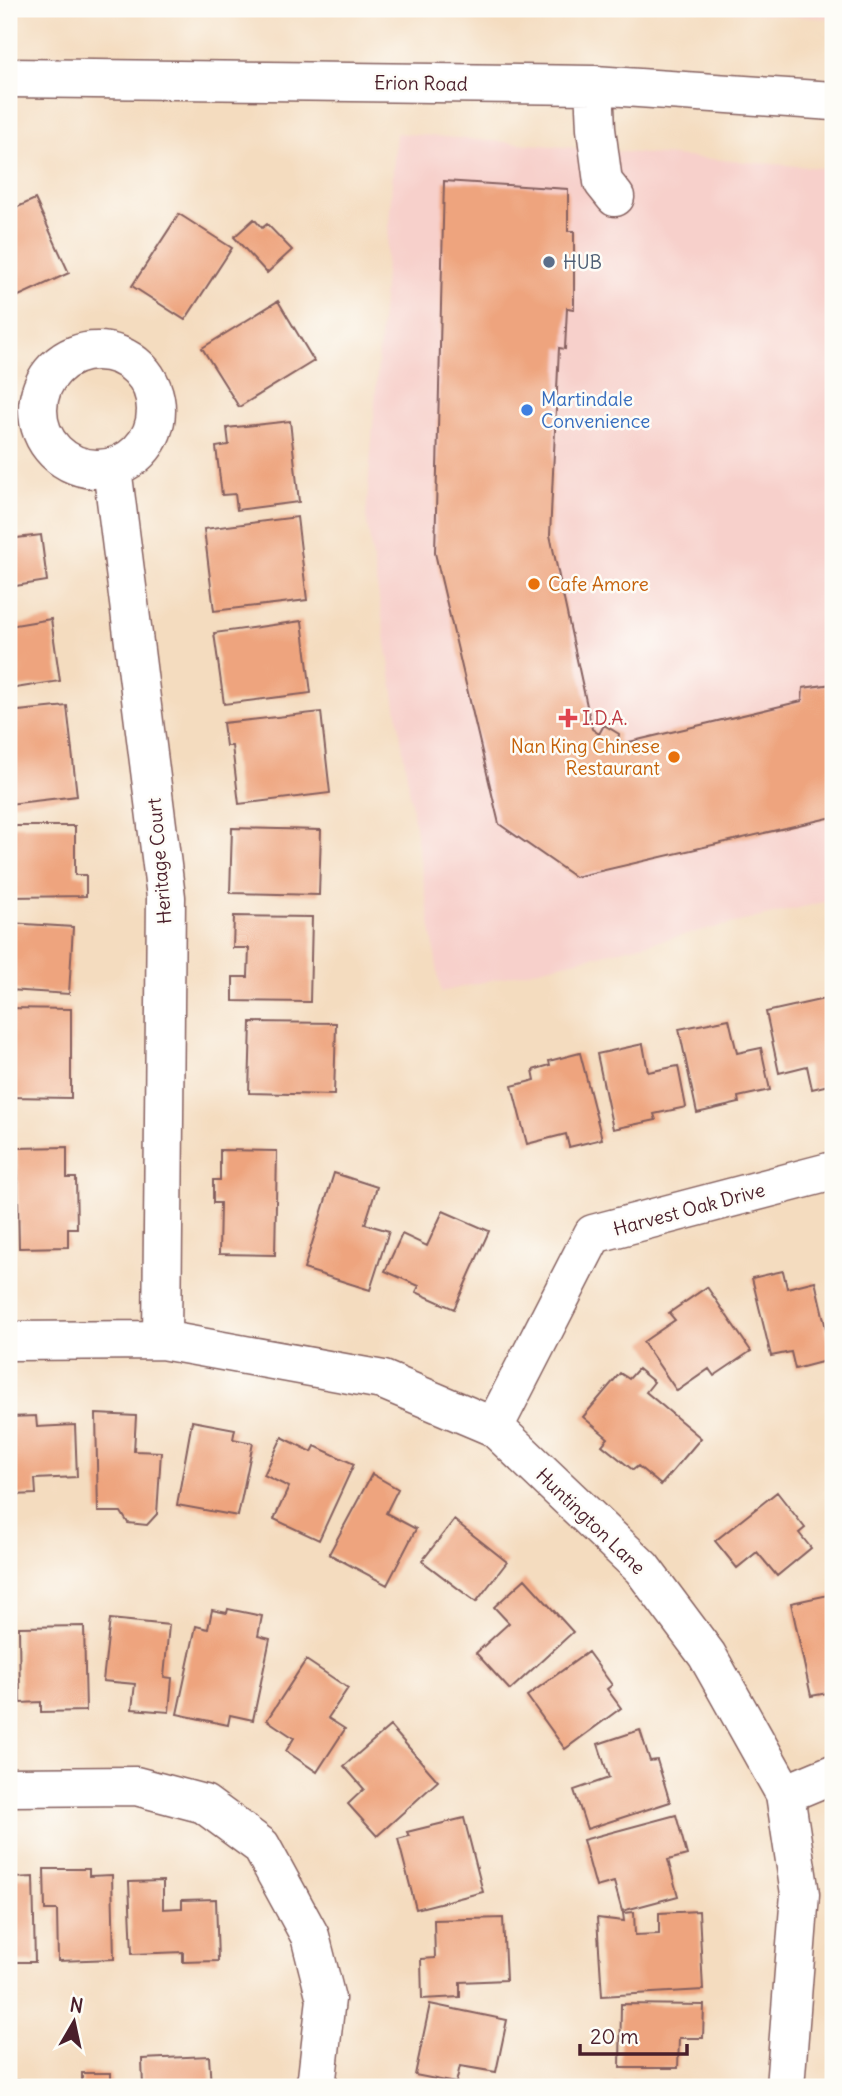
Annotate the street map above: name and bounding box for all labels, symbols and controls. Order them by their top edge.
street label: Erion Road [374,70,468,96]
place label: HUB [563,250,602,274]
marker: HUB [541,254,557,270]
place label: Martindale Convenience [541,387,650,433]
marker: Martindale Convenience [519,402,535,418]
place label: Cafe Amore [548,572,649,596]
marker: Cafe Amore [526,576,542,592]
place label: I.D.A. [582,706,627,730]
marker: I.D.A. [560,710,576,726]
place label: Nan King Chinese Restaurant [511,734,660,780]
marker: Nan King Chinese Restaurant [666,749,682,765]
street label: Heritage Court [142,797,176,925]
street label: Harvest Oak Drive [611,1177,767,1241]
street label: Huntington Lane [531,1463,651,1579]
north arrow [38,1988,108,2058]
text: N [68,1992,85,2018]
scale bar [580,2012,686,2056]
text: 20 m [590,2023,639,2050]

